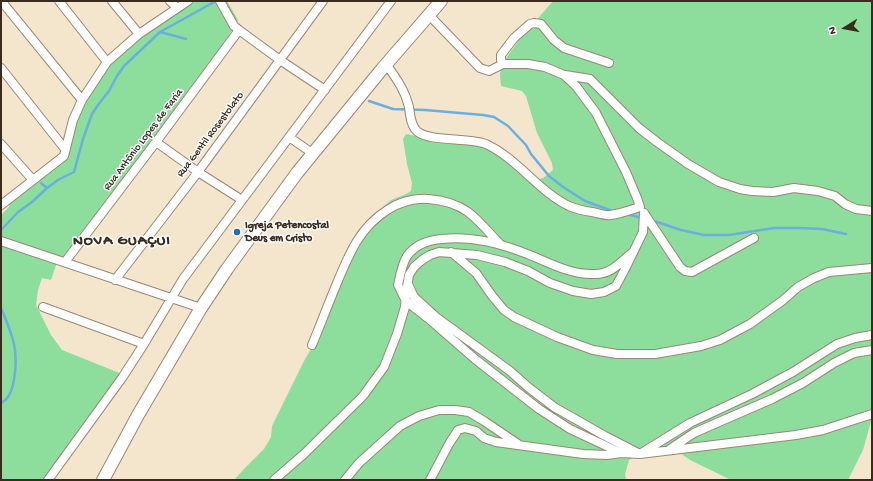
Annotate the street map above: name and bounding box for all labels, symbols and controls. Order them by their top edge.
north arrow [825,8,865,48]
text: N [827,26,840,35]
street label: Rua Antônio Lopes de Faria [101,87,187,193]
street label: Rua Gentil Rosestolato [175,90,247,180]
place label: Igreja Petencostal Deus em Cristo [245,219,329,245]
marker: Igreja Petencostal Deus em Cristo [232,227,242,237]
district label: NOVA GUAÇUI [73,233,171,251]

